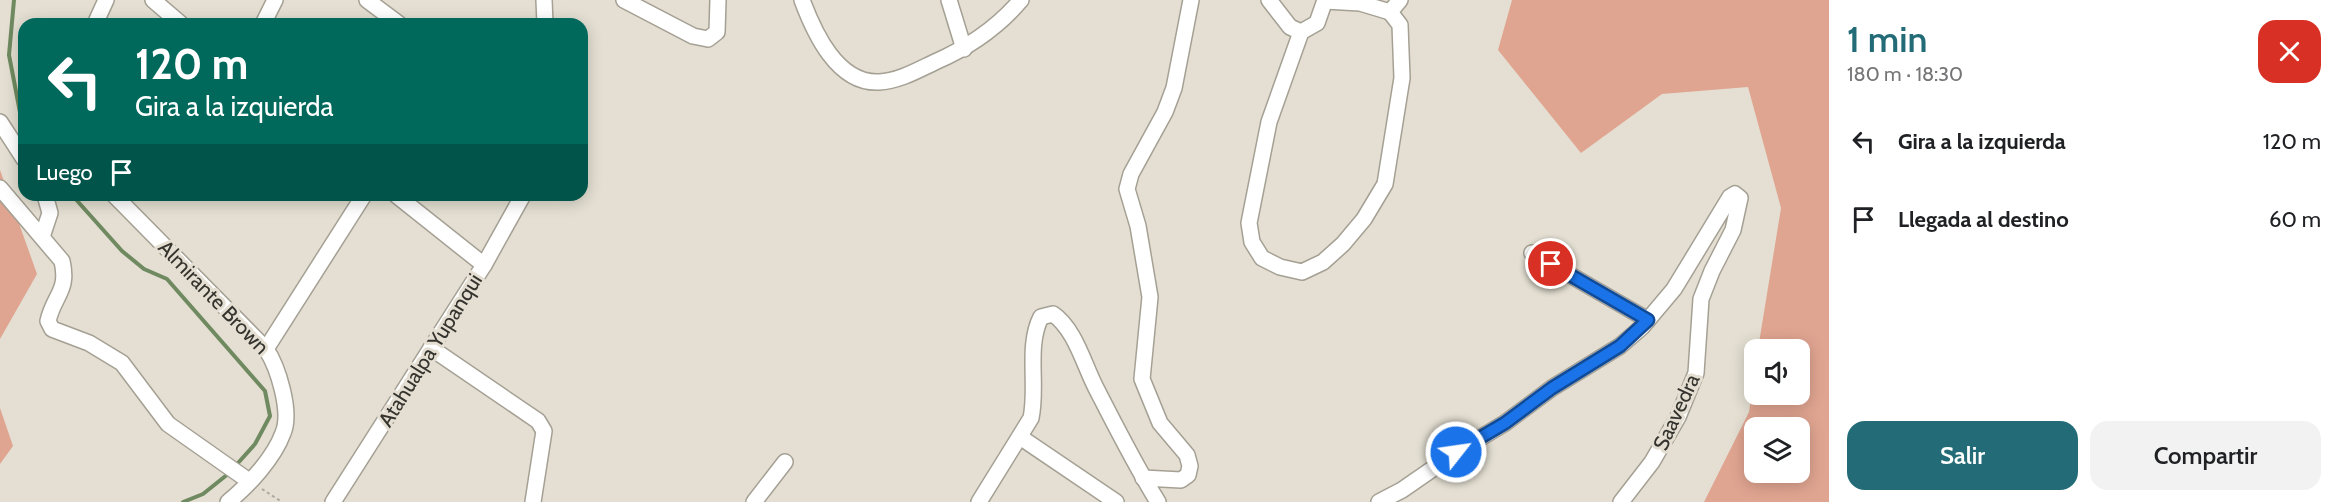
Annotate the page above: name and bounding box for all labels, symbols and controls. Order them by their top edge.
text: 1 min [1847,17,1927,61]
button: close [2258,20,2321,83]
text: 120 m [135,38,248,90]
icon: left [36,42,114,120]
text: 180 m · 18:30 [1847,62,1963,86]
text: Gira a la izquierda [135,90,334,123]
icon: left [1847,125,1880,158]
text: Gira a la izquierda [1898,128,2066,155]
text: 120 m [2263,128,2321,155]
icon: arrive [105,156,138,189]
text: Luego [36,159,93,186]
icon: arrive [1847,203,1880,236]
text: Llegada al destino [1898,206,2069,233]
text: 60 m [2269,206,2321,233]
street label: Almirante Brown [153,235,275,359]
pin [1525,238,1576,289]
icon: arrive [1534,247,1567,280]
street label: Atahualpa Yupanqui [373,269,487,431]
map controls [1744,339,1810,483]
button: sound [1744,339,1810,405]
street label: Saavedra [1648,370,1704,454]
button: layers [1744,417,1810,483]
position arrow [1424,420,1488,484]
button: Salir [1847,421,2078,490]
button: Compartir [2090,421,2321,490]

